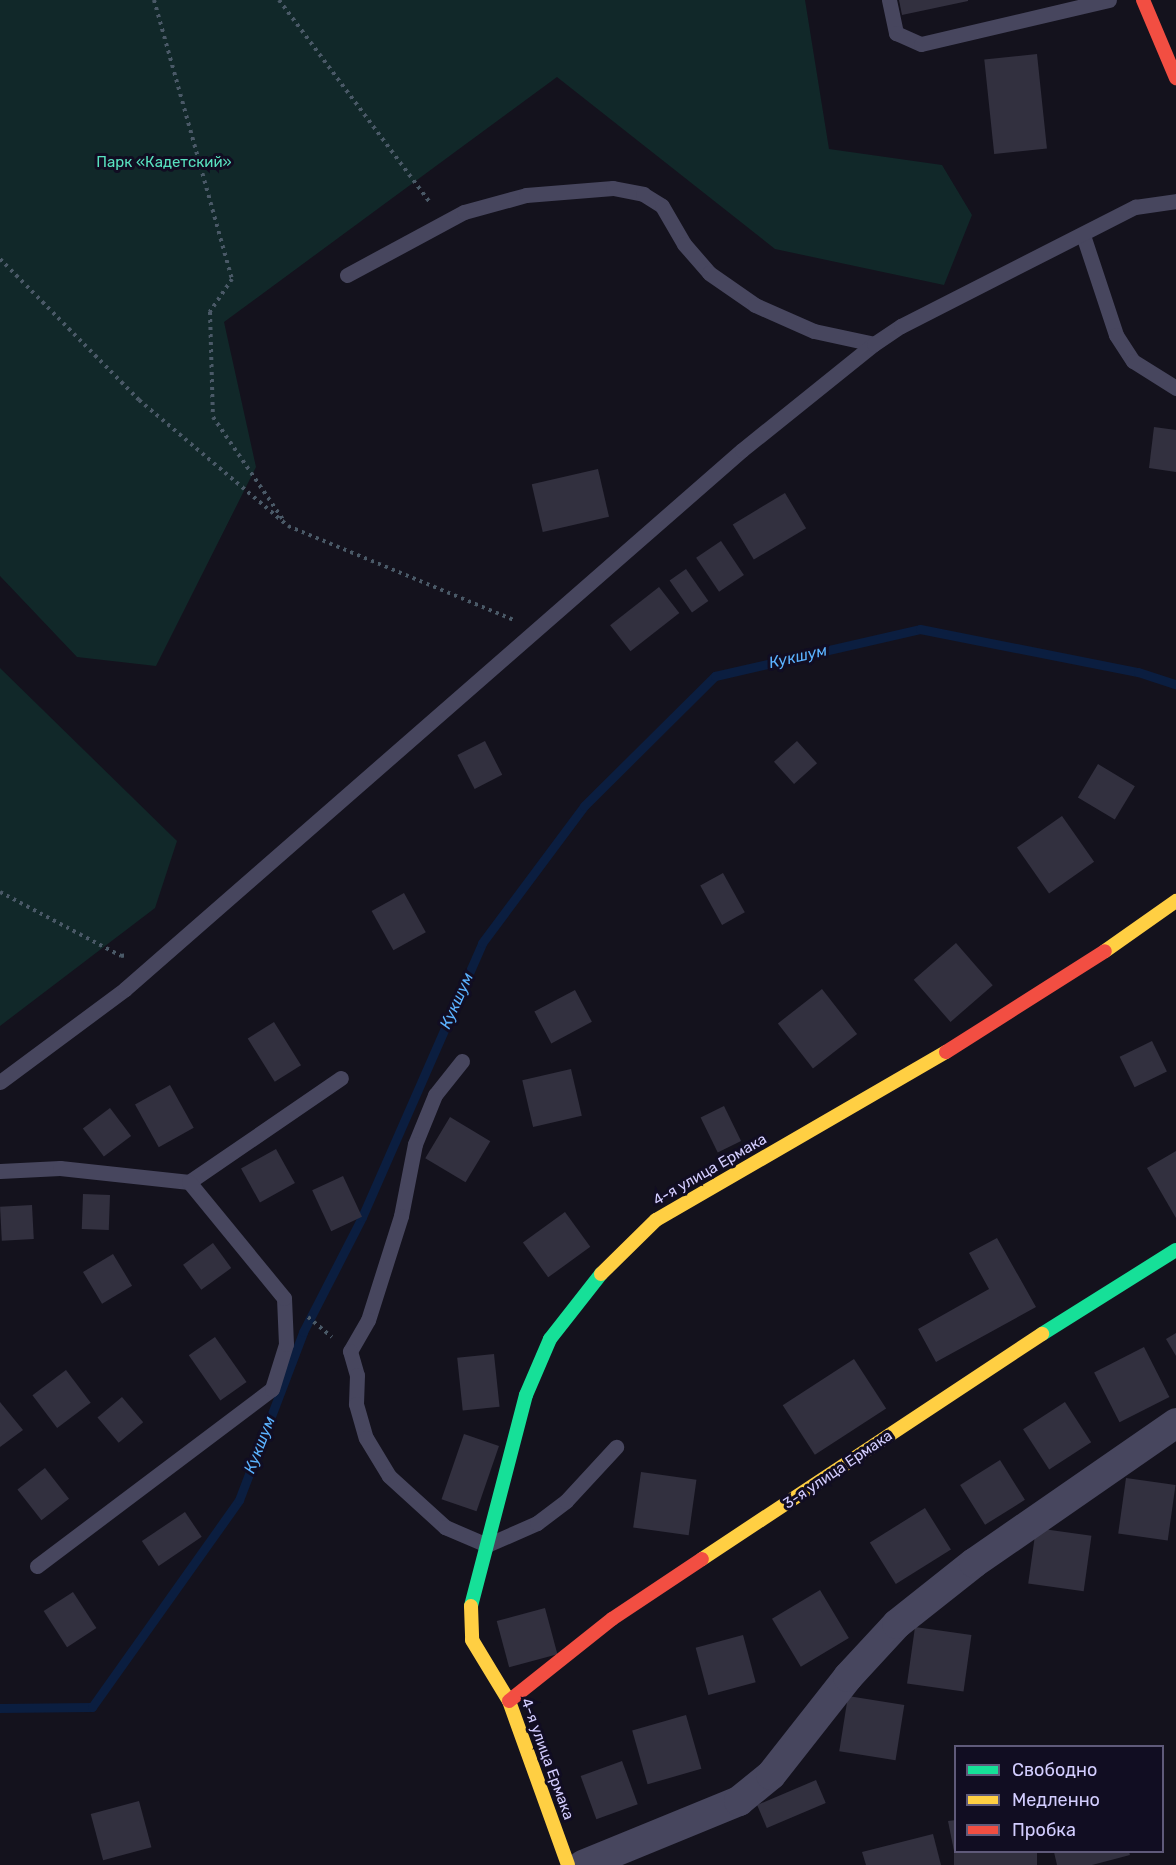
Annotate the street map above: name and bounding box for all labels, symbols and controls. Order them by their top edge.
park label: Парк «Кадетский» [96,154,232,172]
water label: Кукшум [767,641,829,673]
water label: Кукшум [436,970,478,1032]
street label: 4-я улица Ермака [650,1130,770,1210]
water label: Кукшум [240,1414,280,1476]
street label: 3-я улица Ермака [780,1427,896,1513]
street label: 4-я улица Ермака [517,1696,577,1822]
legend [954,1745,1164,1853]
text: Свободно [1012,1759,1097,1781]
text: Медленно [1012,1789,1100,1811]
text: Пробка [1012,1819,1076,1841]

